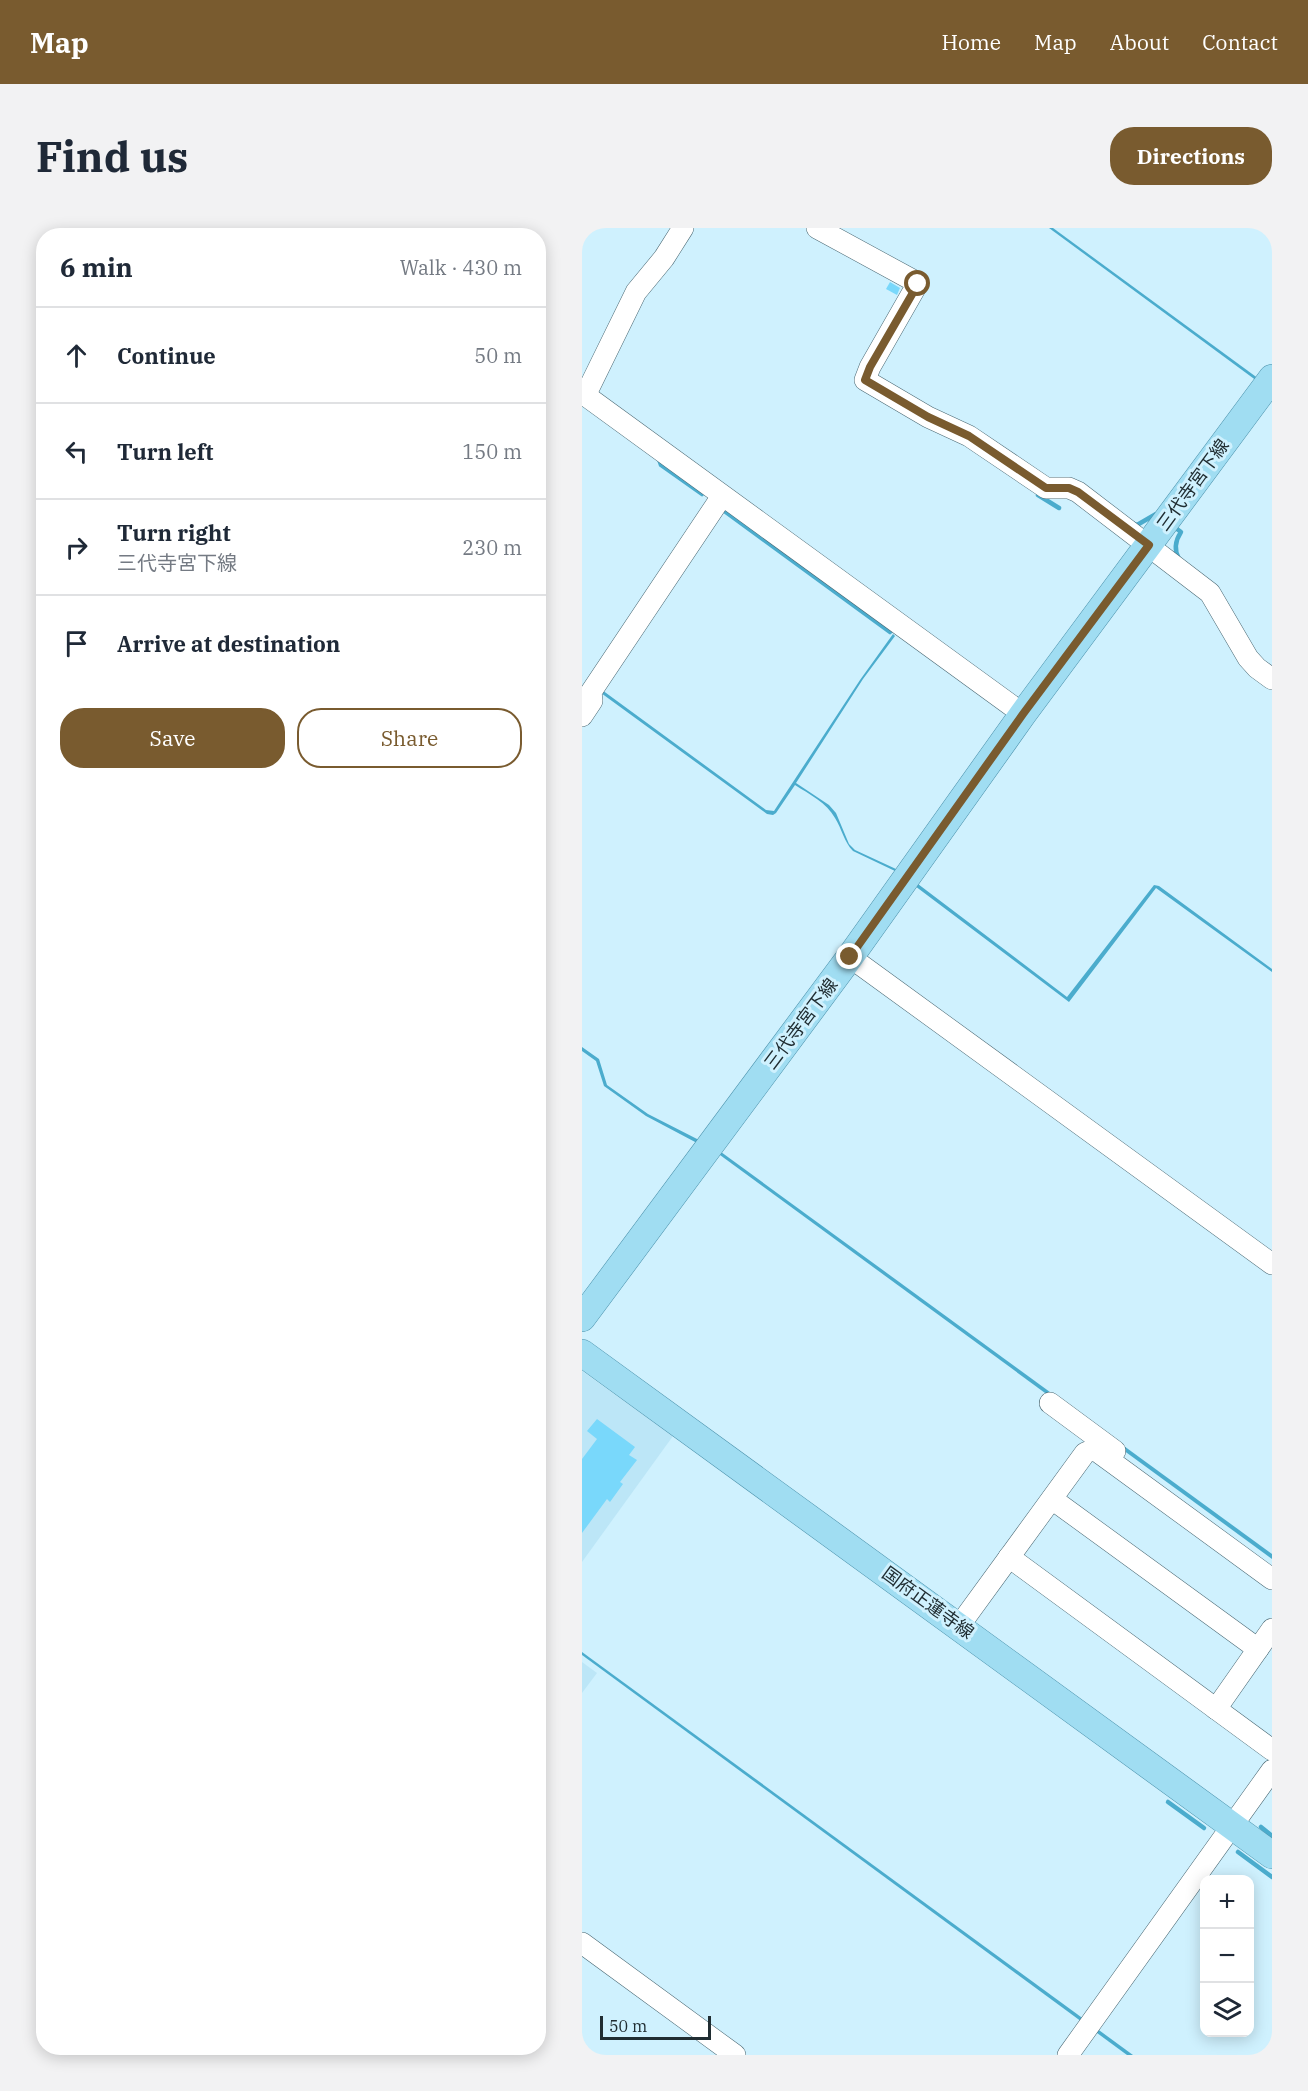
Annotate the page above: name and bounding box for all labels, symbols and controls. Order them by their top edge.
text: Map [30,24,89,61]
text: Home [941,28,1001,56]
text: Map [1034,28,1077,56]
text: About [1110,28,1169,56]
text: Contact [1202,28,1278,56]
button: Directions [1110,127,1272,185]
text: Find us [36,129,188,184]
text: 6 min [60,250,133,284]
text: Walk · 430 m [400,254,522,281]
route start [904,270,930,296]
icon: ahead [60,339,93,372]
text: Continue [117,341,216,370]
text: 50 m [474,342,522,369]
street label: 三代寺宮下線 [1152,434,1234,535]
icon: left [60,435,93,468]
text: Turn left [117,437,213,466]
text: 150 m [462,438,522,465]
text: Turn right [117,518,231,547]
icon: right [60,531,93,564]
text: 230 m [462,534,522,561]
text: 三代寺宮下線 [117,549,237,576]
icon: arrive [60,627,93,660]
text: Arrive at destination [117,629,340,658]
button: Save [60,708,285,768]
button: Share [297,708,522,768]
route end [836,943,862,969]
street label: 三代寺宮下線 [759,974,842,1074]
street label: 国府正蓮寺線 [878,1562,979,1644]
map controls [1200,1875,1254,2037]
button: + [1200,1875,1254,1929]
button: − [1200,1929,1254,1983]
button: layers [1200,1983,1254,2037]
scale bar [600,2013,711,2040]
text: 50 m [609,2016,647,2036]

